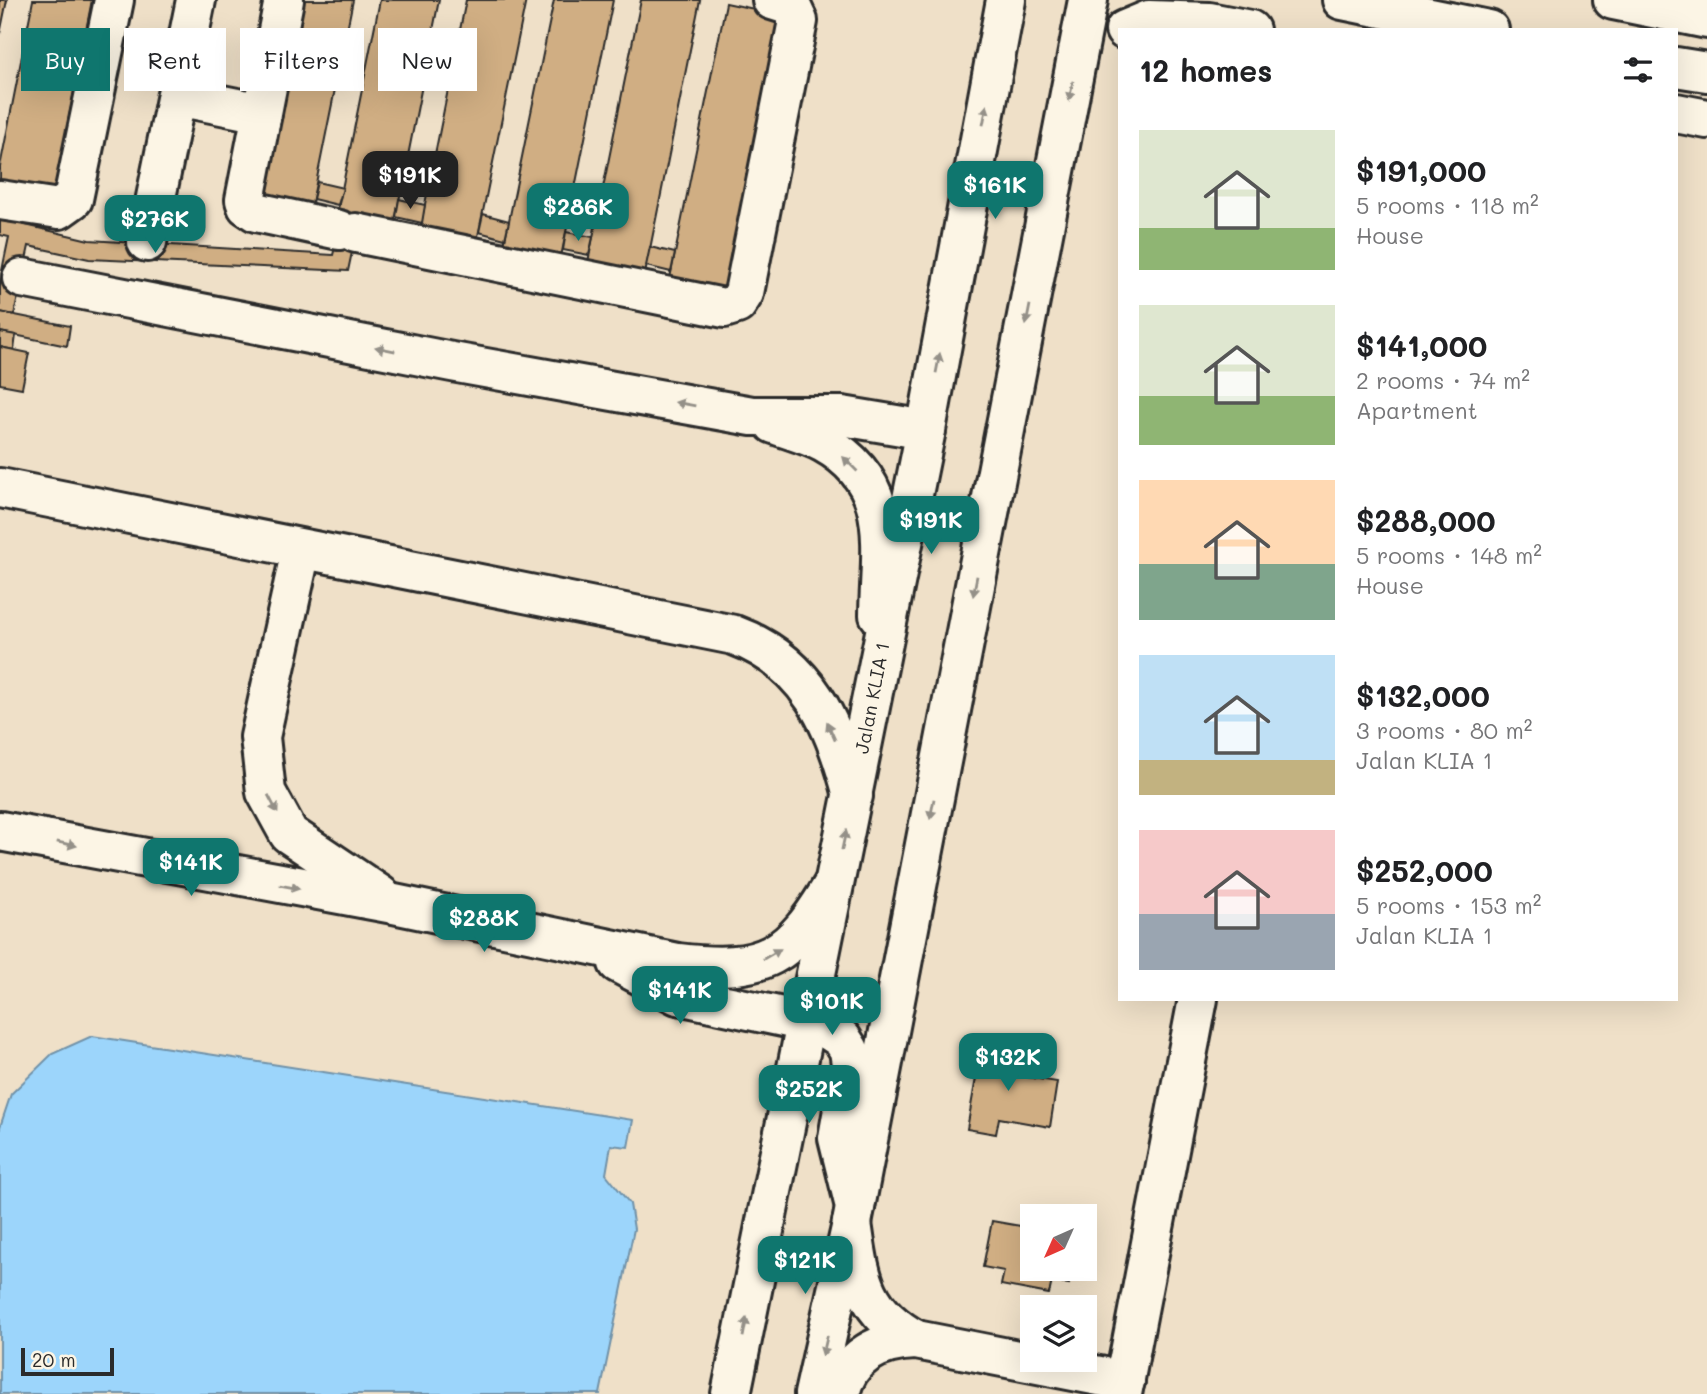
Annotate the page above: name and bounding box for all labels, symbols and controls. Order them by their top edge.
chip: Buy [21,28,110,91]
chip: Rent [124,28,226,91]
chip: Filters [240,28,364,91]
chip: New [378,28,477,91]
text: 12 homes [1139,50,1272,90]
icon: filters [1619,51,1657,89]
one-way arrow [1065,80,1076,102]
one-way arrow [979,104,990,126]
text: $191,000 [1356,150,1486,190]
pin: $191K [361,152,459,211]
icon: home [1195,158,1279,242]
text: $191K [378,159,442,189]
pin: $161K [946,162,1044,221]
text: $161K [963,169,1027,199]
pin: $286K [529,184,627,243]
text: 5 rooms · 118 m² [1356,190,1539,220]
text: $286K [543,191,613,221]
pin: $276K [106,196,204,255]
text: $276K [121,203,189,233]
text: House [1356,220,1424,250]
one-way arrow [1022,304,1033,326]
text: $141,000 [1356,325,1487,365]
icon: home [1195,333,1279,417]
one-way arrow [374,344,396,355]
one-way arrow [933,352,944,374]
text: 2 rooms · 74 m² [1356,365,1530,395]
text: Apartment [1356,395,1478,425]
one-way arrow [674,398,696,409]
one-way arrow [842,455,859,472]
pin: $191K [882,496,980,556]
text: $288,000 [1356,500,1496,540]
text: $191K [899,504,963,534]
icon: home [1195,508,1279,592]
text: 5 rooms · 148 m² [1356,540,1542,570]
text: House [1356,570,1424,600]
one-way arrow [970,575,981,597]
street label: Jalan KLIA 1 [848,640,895,756]
text: $132,000 [1356,675,1490,715]
icon: home [1195,683,1279,767]
text: 3 rooms · 80 m² [1356,715,1532,745]
one-way arrow [825,721,836,742]
text: Jalan KLIA 1 [1356,745,1493,775]
one-way arrow [267,794,278,814]
one-way arrow [926,798,937,820]
one-way arrow [838,829,849,851]
pin: $141K [142,838,240,898]
one-way arrow [56,839,78,850]
text: $141K [159,846,223,876]
text: $252,000 [1356,850,1493,890]
icon: home [1195,858,1279,942]
one-way arrow [280,882,302,893]
text: 5 rooms · 153 m² [1356,890,1541,920]
pin: $288K [435,894,533,954]
text: $288K [449,902,519,932]
text: Jalan KLIA 1 [1356,920,1493,950]
one-way arrow [762,948,782,960]
pin: $141K [631,967,729,1026]
text: $141K [648,974,712,1004]
pin: $101K [783,978,881,1037]
text: $101K [800,985,864,1015]
pin: $132K [959,1034,1057,1093]
text: $132K [975,1041,1041,1071]
pin: $252K [760,1066,858,1125]
text: $252K [775,1073,843,1103]
north arrow [1020,1204,1097,1281]
map controls [1020,1204,1097,1372]
pin: $121K [756,1236,854,1296]
text: $121K [774,1244,836,1274]
button: layers [1020,1295,1097,1372]
one-way arrow [739,1316,750,1338]
one-way arrow [819,1335,830,1357]
scale bar [21,1345,114,1377]
text: 20 m [32,1347,76,1372]

